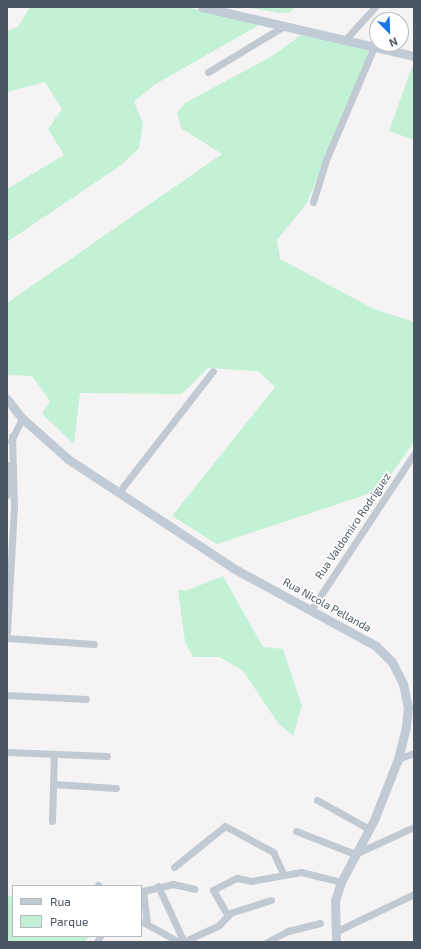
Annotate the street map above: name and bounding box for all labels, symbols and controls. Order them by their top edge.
north arrow [369,12,409,52]
text: N [387,35,400,50]
street label: Rua Valdomiro Rodriguez [312,470,394,582]
street label: Rua Nicola Pellanda [281,575,373,635]
legend [12,885,142,937]
text: Rua [50,894,71,908]
text: Parque [50,914,88,928]

